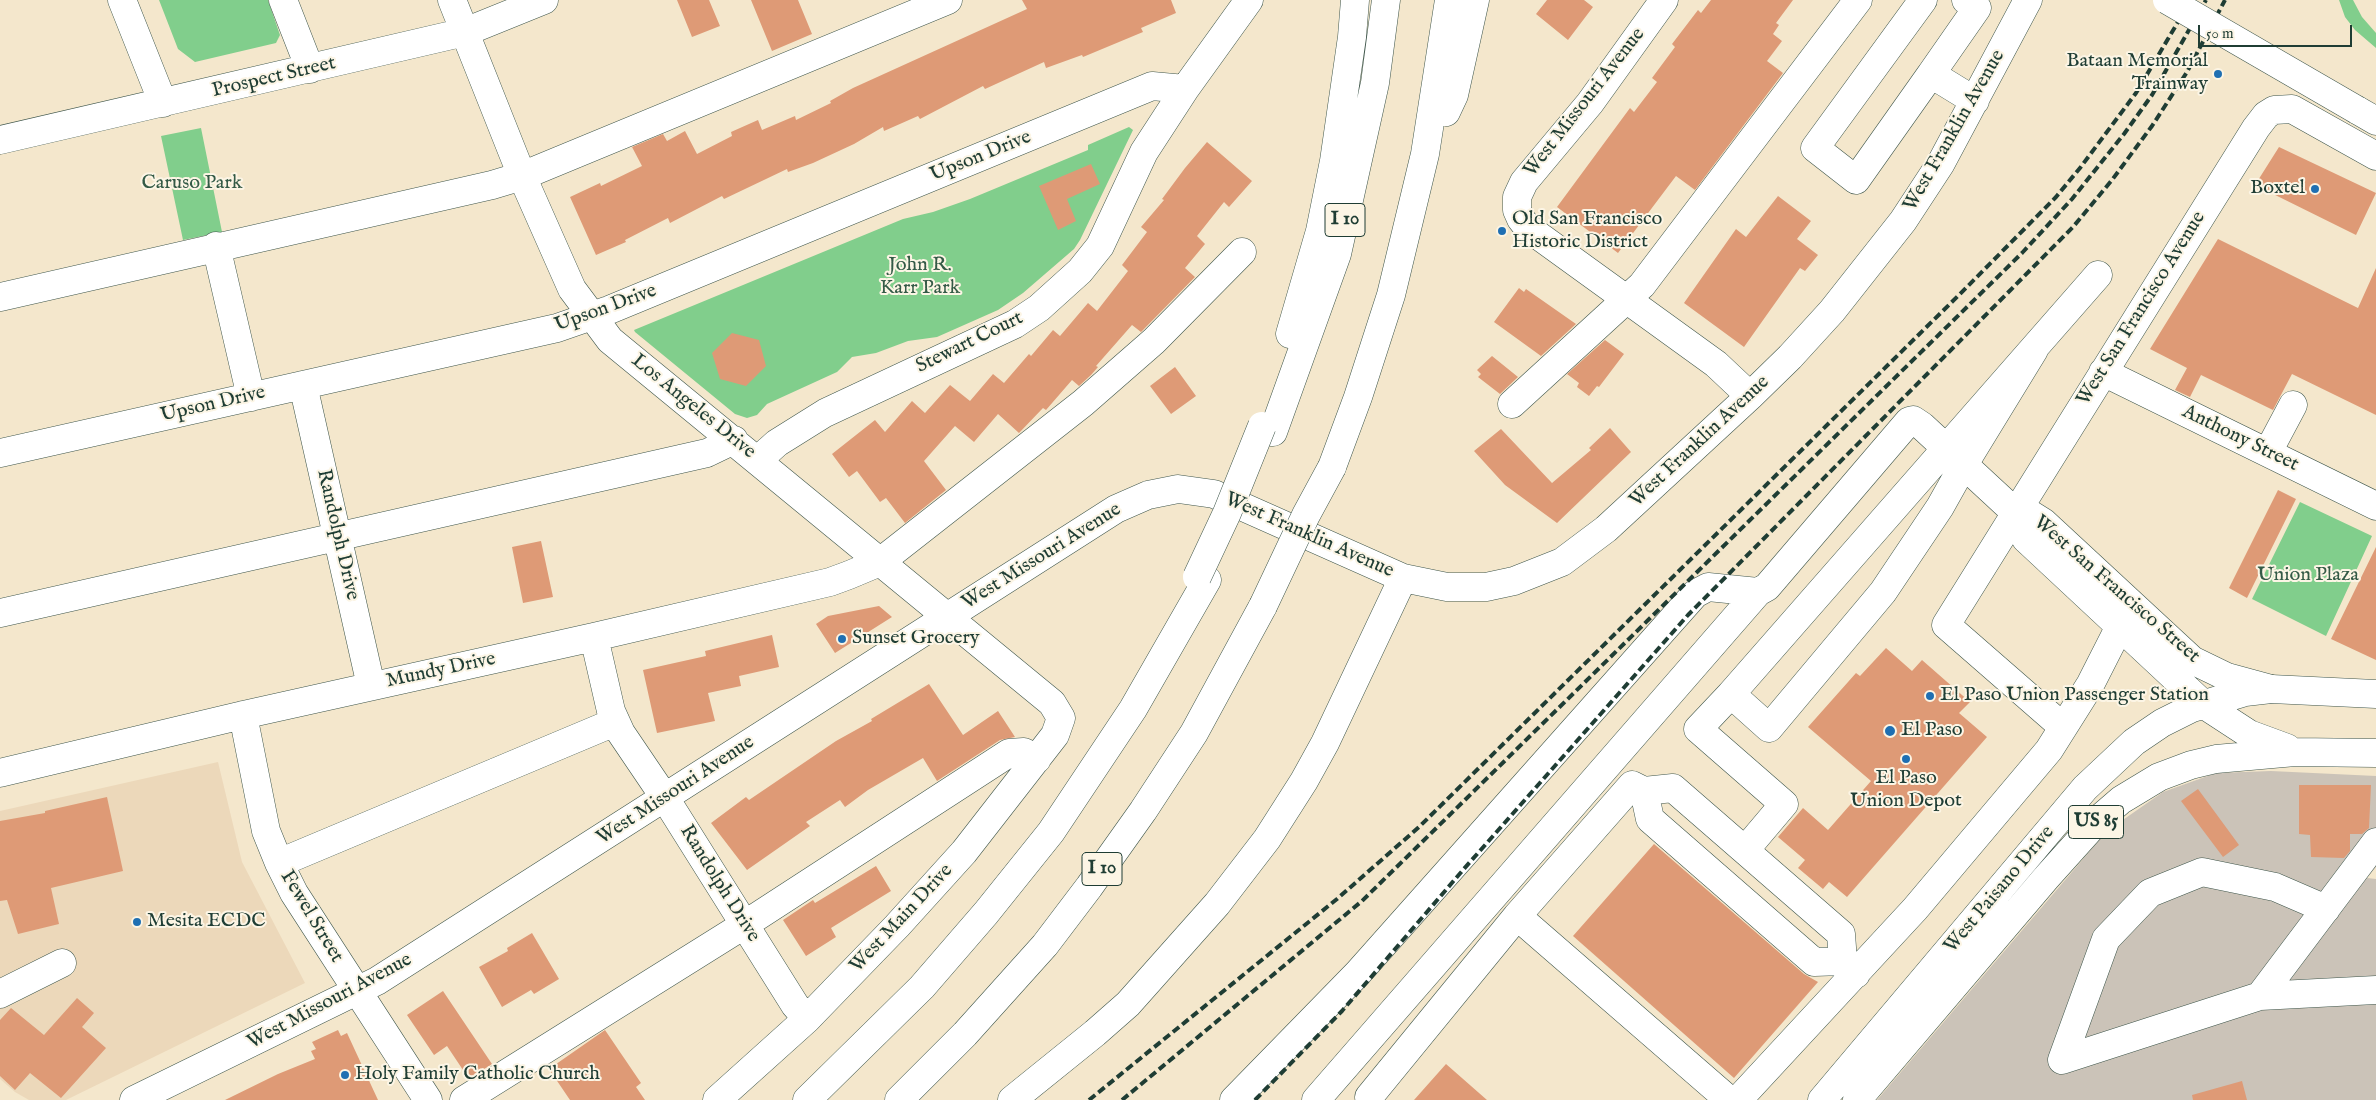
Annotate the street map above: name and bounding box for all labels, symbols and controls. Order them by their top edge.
scale bar [2201,15,2355,47]
street label: West Missouri Avenue [1519,24,1651,182]
text: 50 m [2206,24,2234,43]
street label: West Franklin Avenue [1899,46,2011,216]
place label: Bataan Memorial Trainway [2066,50,2208,97]
street label: Prospect Street [210,52,338,104]
marker: Bataan Memorial Trainway [2212,68,2224,80]
street label: Upson Drive [927,126,1035,188]
park label: Caruso Park [142,172,242,196]
place label: Boxtel [2250,177,2305,201]
marker: Boxtel [2309,183,2321,195]
road number: I 10 [1325,204,1365,236]
place label: Old San Francisco Historic District [1512,208,1662,255]
street label: West San Francisco Avenue [2072,208,2212,410]
marker: Old San Francisco Historic District [1496,225,1508,237]
park label: John R. Karr Park [880,254,960,301]
street label: Upson Drive [552,279,660,339]
street label: Stewart Court [913,307,1027,379]
street label: Los Angeles Drive [626,349,760,465]
street label: West Franklin Avenue [1625,371,1775,513]
street label: Upson Drive [158,381,268,429]
street label: Anthony Street [2178,400,2302,478]
street label: Randolph Drive [310,467,364,603]
street label: West Franklin Avenue [1221,488,1397,584]
street label: West Missouri Avenue [958,498,1126,616]
street label: West San Francisco Street [2028,511,2204,669]
park label: Union Plaza [2257,564,2359,588]
place label: Sunset Grocery [852,627,980,651]
marker: Sunset Grocery [836,633,848,645]
street label: Mundy Drive [384,648,498,694]
place label: El Paso Union Passenger Station [1940,684,2209,708]
marker: El Paso Union Passenger Station [1924,690,1936,702]
place label: El Paso [1901,719,1963,743]
marker: El Paso [1883,724,1897,738]
street label: West Missouri Avenue [593,731,759,851]
marker: El Paso Union Depot [1900,753,1912,765]
place label: El Paso Union Depot [1850,767,1962,814]
road number: US 85 [2068,806,2124,839]
street label: Randolph Drive [673,821,765,947]
street label: West Paisano Drive [1940,821,2060,959]
road number: I 10 [1082,852,1122,886]
street label: West Main Drive [846,860,958,978]
street label: Fewel Street [274,866,348,968]
place label: Mesita ECDC [147,910,266,934]
marker: Mesita ECDC [131,916,143,928]
street label: West Missouri Avenue [244,948,416,1056]
place label: Holy Family Catholic Church [355,1063,600,1087]
marker: Holy Family Catholic Church [339,1069,351,1081]

